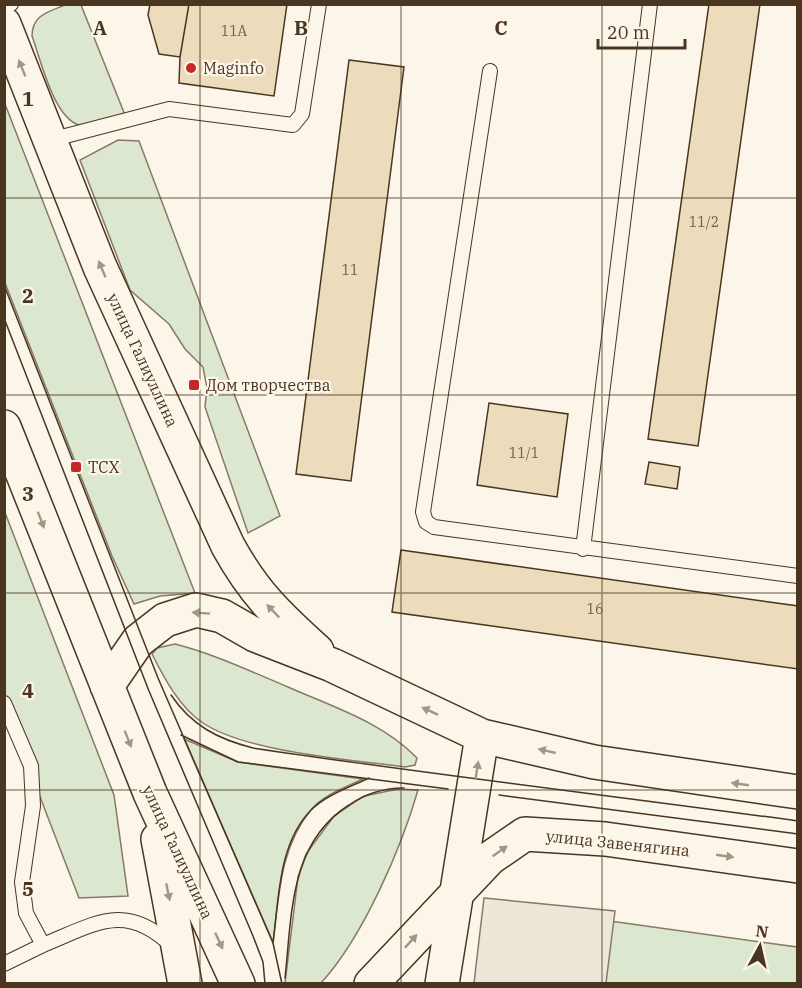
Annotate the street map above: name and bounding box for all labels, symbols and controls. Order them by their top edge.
scale bar [598,12,685,50]
text: A [93,14,107,41]
text: B [294,14,308,41]
text: C [494,14,508,41]
text: 20 m [607,21,650,44]
house number: 11А [221,22,248,40]
place label: Maginfo [203,58,264,78]
one-way arrow [17,59,27,77]
marker: Maginfo [184,61,198,75]
text: 1 [22,85,34,112]
house number: 11/2 [689,213,719,231]
one-way arrow [97,261,106,278]
house number: 11 [342,261,358,279]
text: 2 [22,282,34,309]
street label: улица Галиуллина [103,290,183,430]
place label: Дом творчества [206,375,331,395]
marker: Дом творчества [187,378,201,392]
house number: 11/1 [509,444,539,462]
place label: ТСХ [88,457,120,477]
marker: ТСХ [69,460,83,474]
text: 3 [22,480,34,507]
one-way arrow [36,512,46,530]
house number: 16 [587,600,603,618]
one-way arrow [267,605,281,619]
one-way arrow [191,608,210,618]
text: 4 [22,677,34,704]
one-way arrow [421,706,438,715]
one-way arrow [123,731,133,749]
one-way arrow [538,746,557,756]
one-way arrow [473,761,482,780]
one-way arrow [730,779,749,788]
street label: улица Галиуллина [138,782,218,922]
street label: улица Завенягина [545,825,691,861]
one-way arrow [492,845,509,856]
one-way arrow [716,851,735,860]
text: 5 [22,875,34,902]
one-way arrow [164,882,173,901]
north arrow [730,916,790,976]
text: N [754,920,770,942]
one-way arrow [215,932,224,950]
one-way arrow [404,934,418,949]

